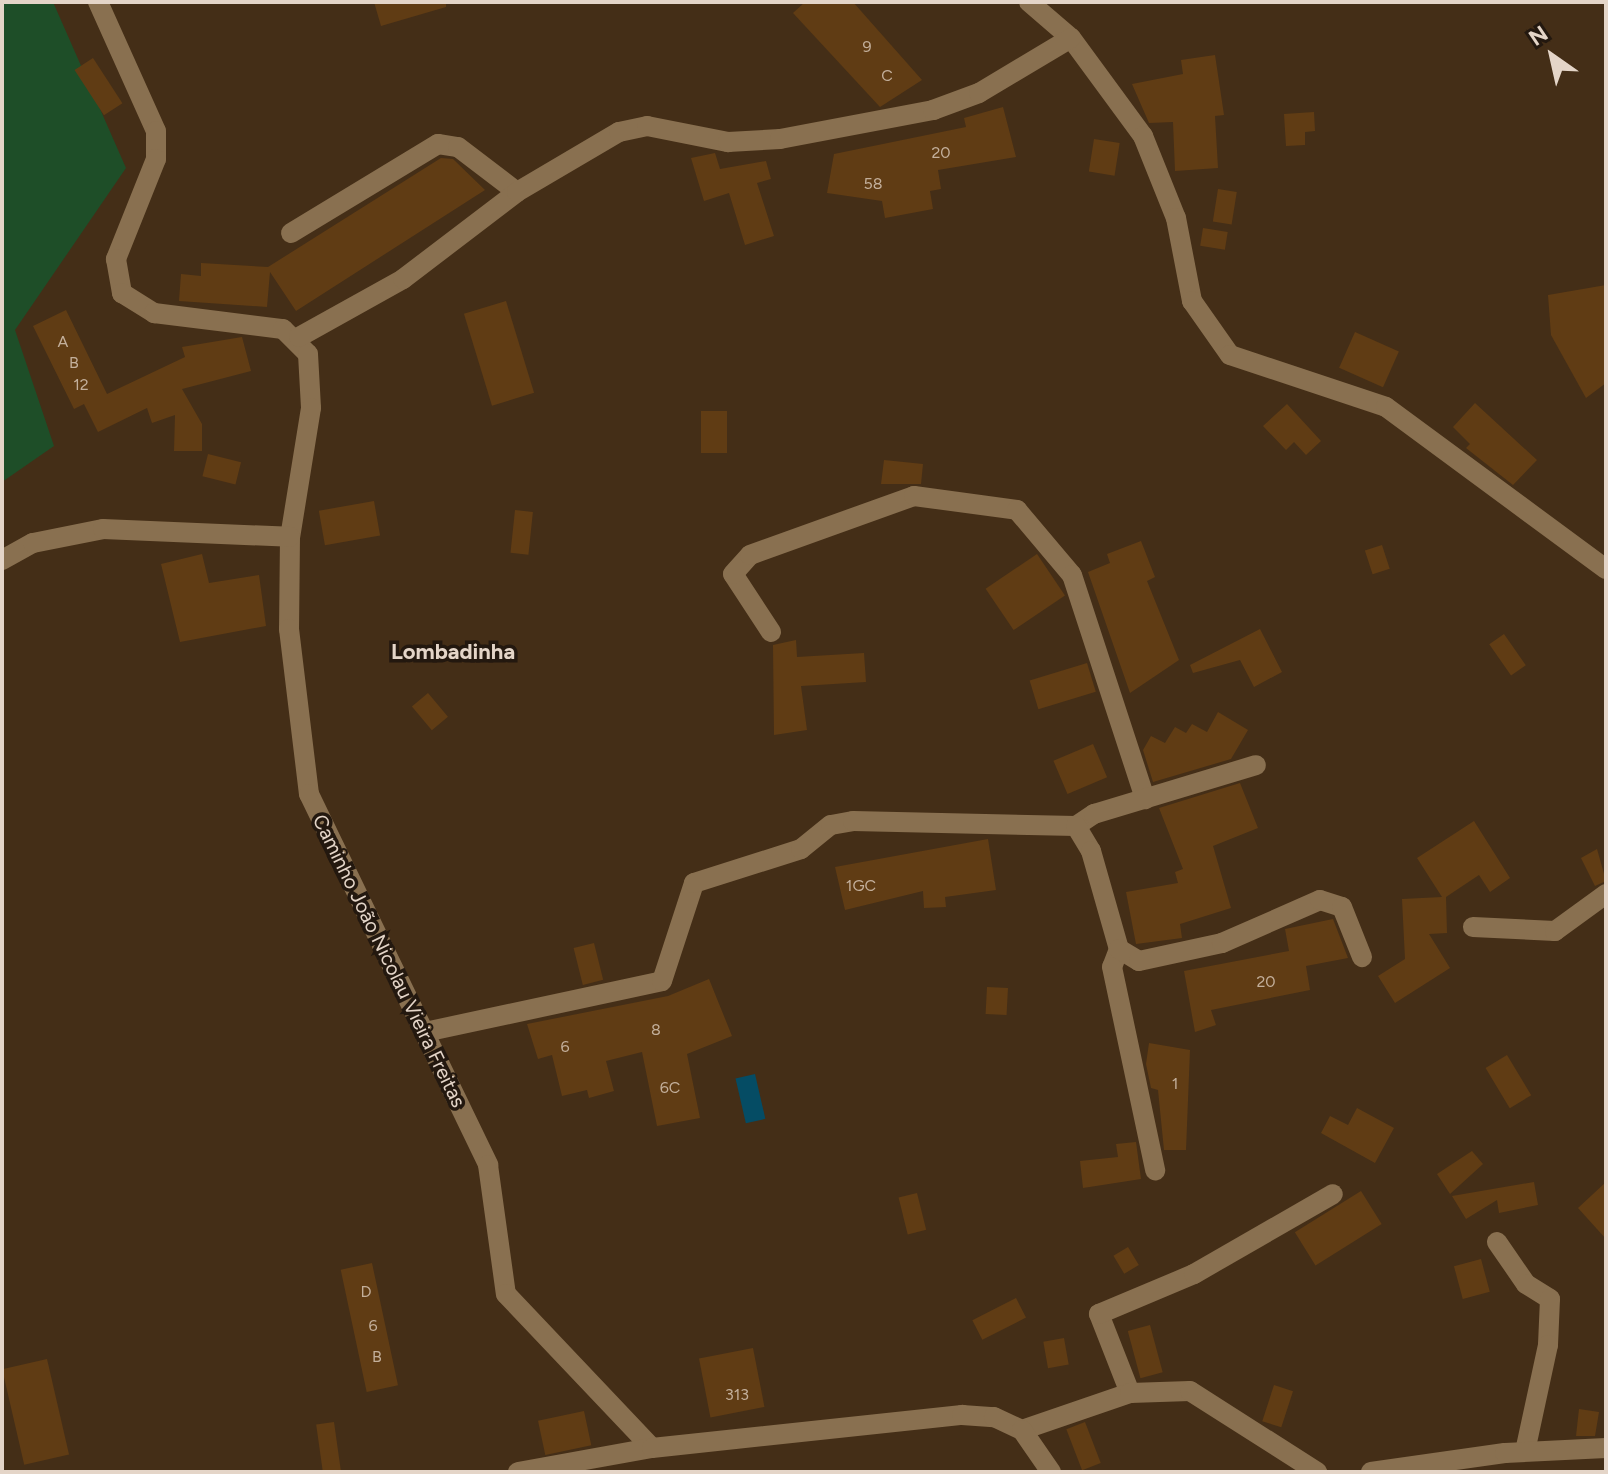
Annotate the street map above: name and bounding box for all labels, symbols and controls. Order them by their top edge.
north arrow [1512,16,1592,96]
text: N [1524,20,1553,52]
house number: 9 [862,37,872,57]
house number: C [881,66,893,86]
house number: 20 [931,143,951,163]
house number: 58 [863,174,883,194]
house number: A [58,332,68,352]
house number: B [69,353,79,373]
house number: 12 [73,375,89,395]
district label: Lombadinha [391,639,515,665]
street label: Caminho João Nicolau Vieira Freitas [307,811,471,1111]
house number: 1GC [846,876,876,896]
house number: 20 [1256,972,1276,992]
house number: 8 [651,1020,661,1040]
house number: 6 [560,1037,570,1057]
house number: 1 [1172,1074,1178,1094]
house number: 6C [660,1078,680,1098]
house number: D [360,1282,372,1302]
house number: 6 [368,1316,378,1336]
house number: B [372,1347,382,1367]
house number: 313 [725,1385,749,1405]

